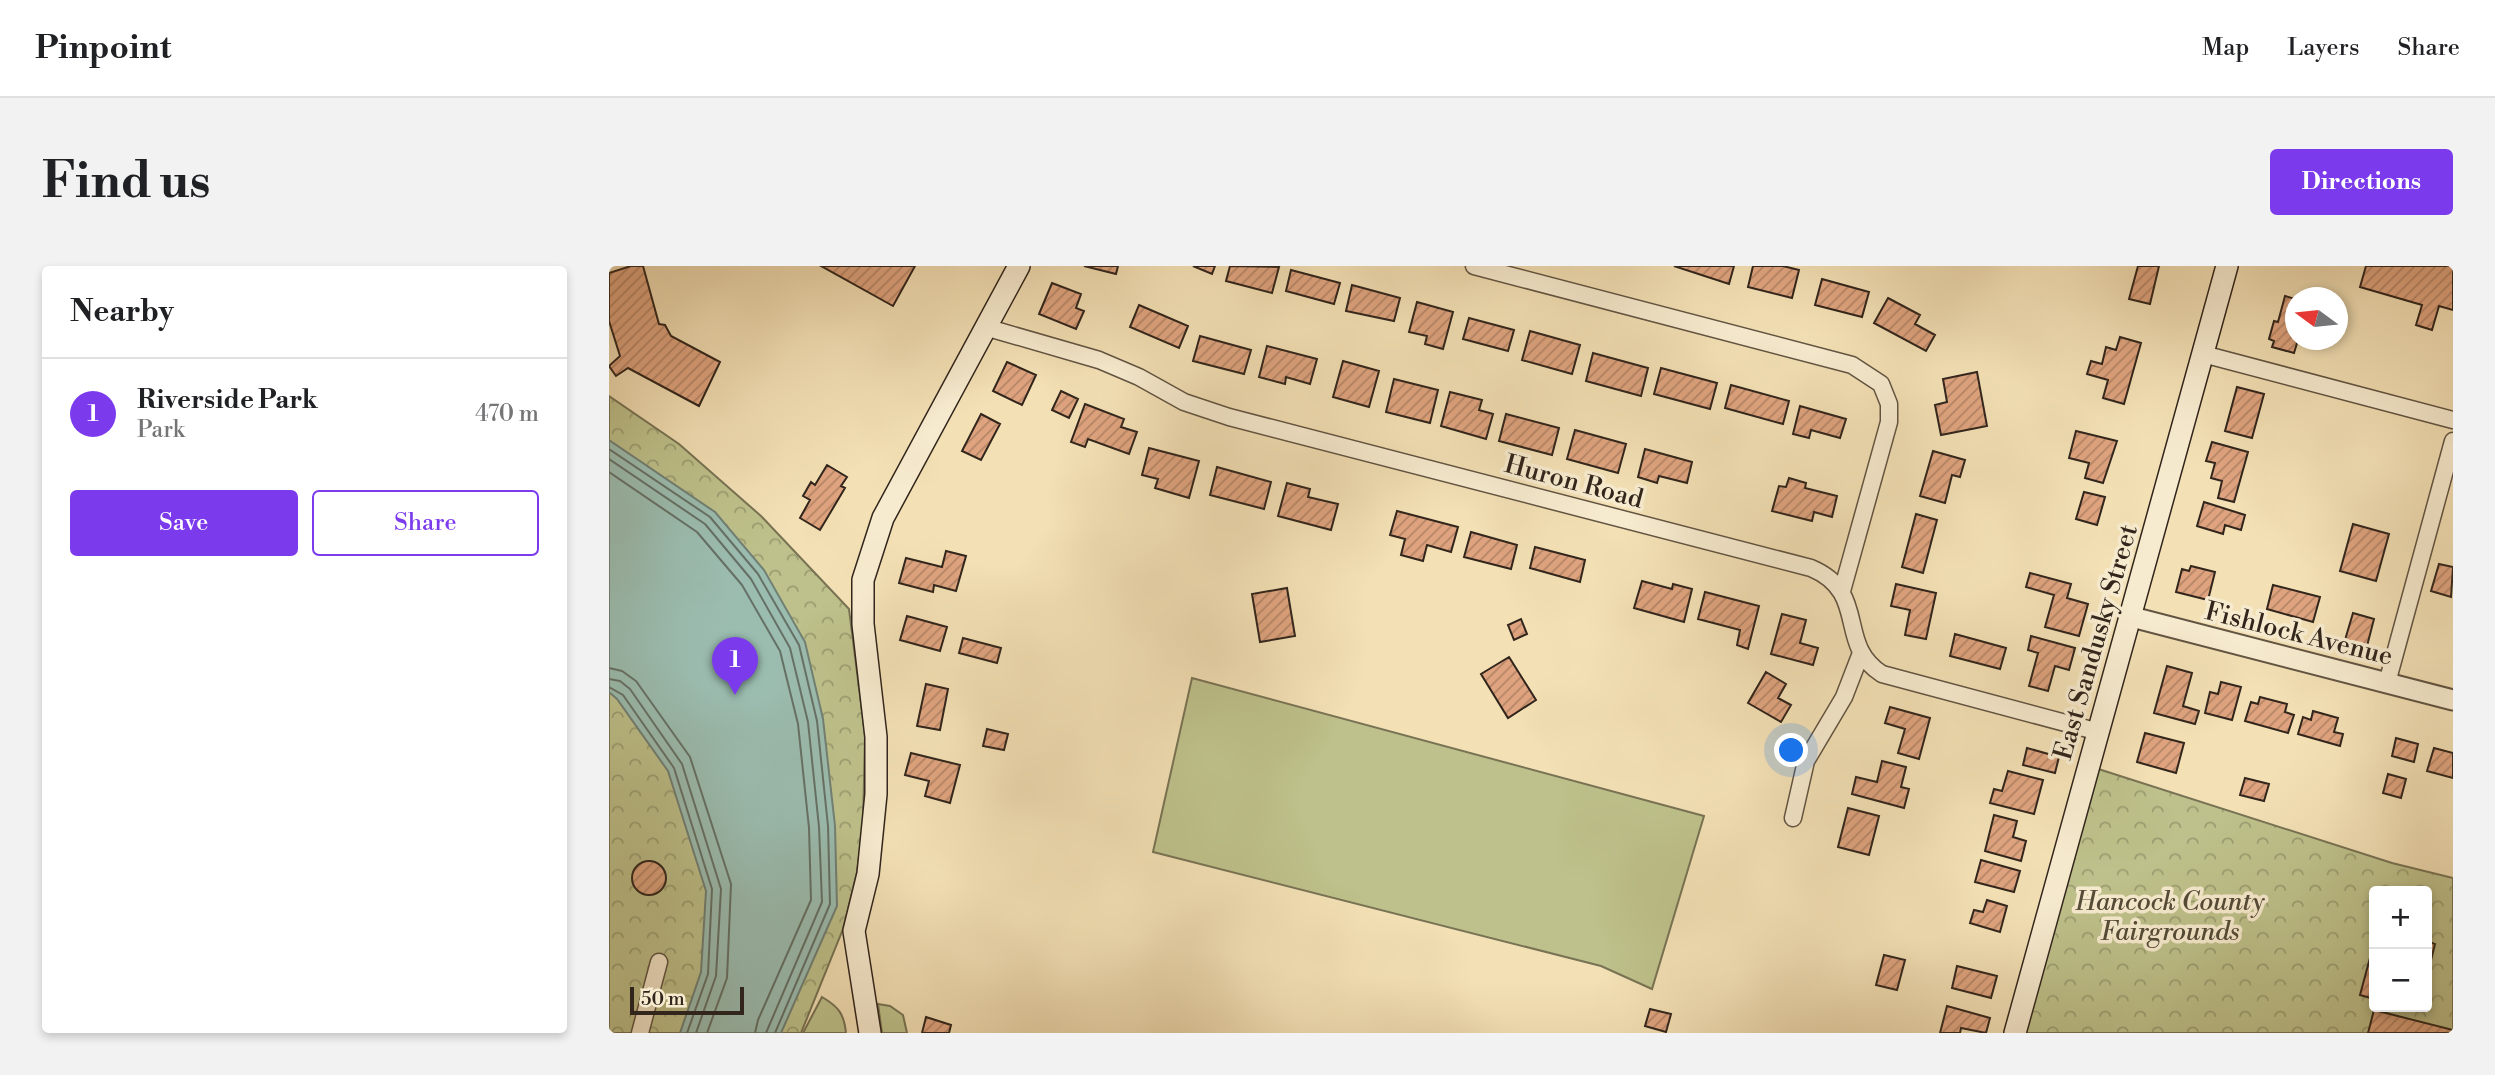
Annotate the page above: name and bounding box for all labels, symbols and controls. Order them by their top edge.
text: Pinpoint [35,28,172,69]
text: Map [2202,33,2249,63]
text: Layers [2287,33,2359,63]
text: Share [2397,33,2460,63]
button: Directions [2270,149,2453,215]
text: Find us [42,152,211,213]
north arrow [2285,287,2348,350]
text: Nearby [70,293,174,331]
text: Riverside Park [137,384,318,416]
text: 1 [87,400,99,428]
text: 470 m [475,400,539,428]
text: Park [137,416,185,444]
street label: Huron Road [1501,448,1647,516]
button: Save [70,490,298,556]
button: Share [312,490,539,556]
street label: East Sandusky Street [2047,521,2145,764]
street label: Fishlock Avenue [2202,595,2396,673]
pin: 1 [712,637,758,695]
your location [1774,733,1808,767]
park label: Hancock County Fairgrounds [2074,886,2265,948]
map controls [2369,886,2432,1012]
button: + [2369,886,2432,949]
button: − [2369,949,2432,1012]
scale bar [630,984,744,1016]
text: 50 m [641,987,685,1011]

